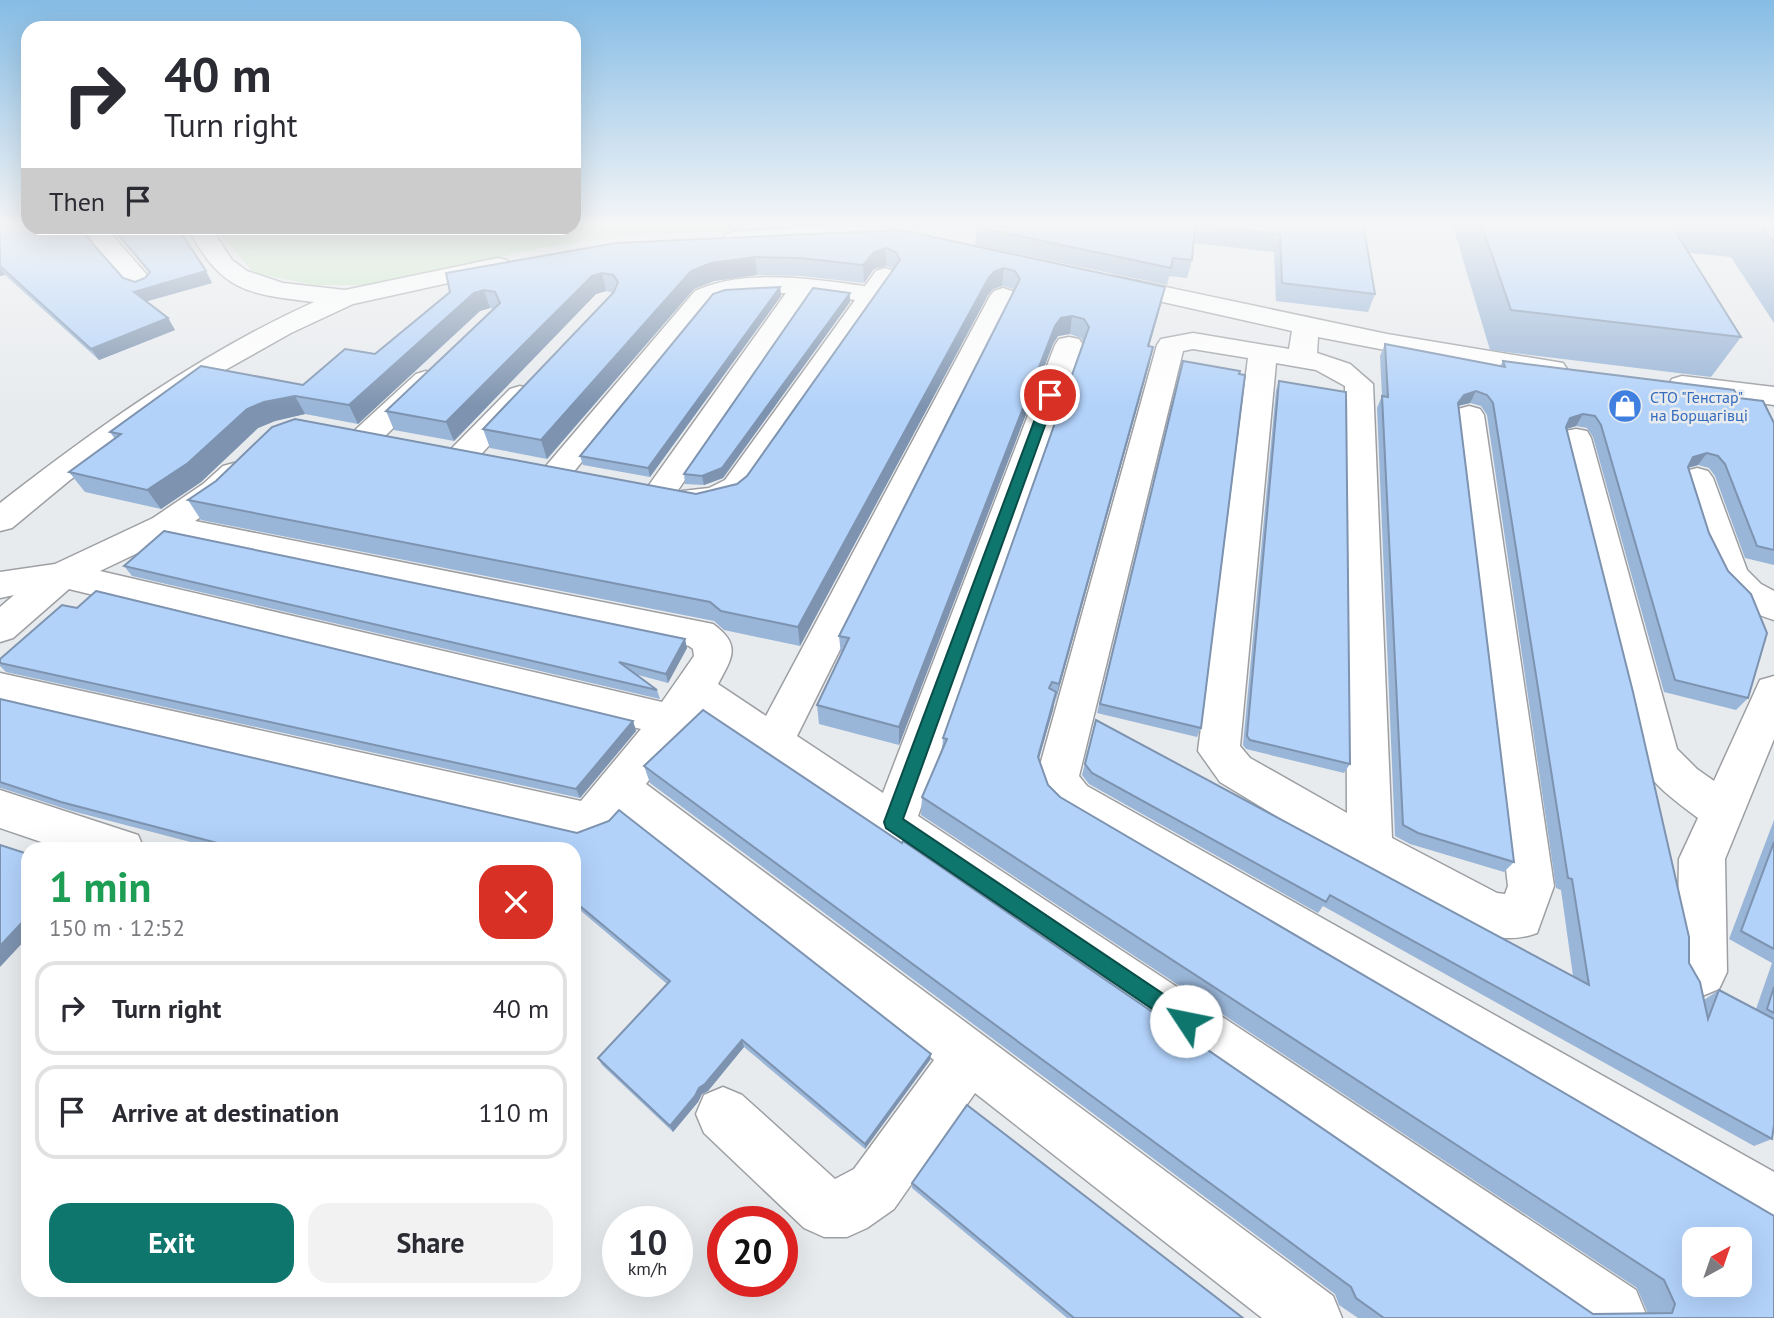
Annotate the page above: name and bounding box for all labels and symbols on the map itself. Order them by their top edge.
pin [1020,365,1080,425]
shop icon: СТО "Генстар" на Борщагівці [1606,387,1644,425]
place label: СТО "Генстар" на Борщагівці [1650,387,1748,425]
position arrow [1149,984,1223,1058]
speed limit sign: 20 [707,1206,798,1297]
north arrow [1682,1227,1752,1297]

